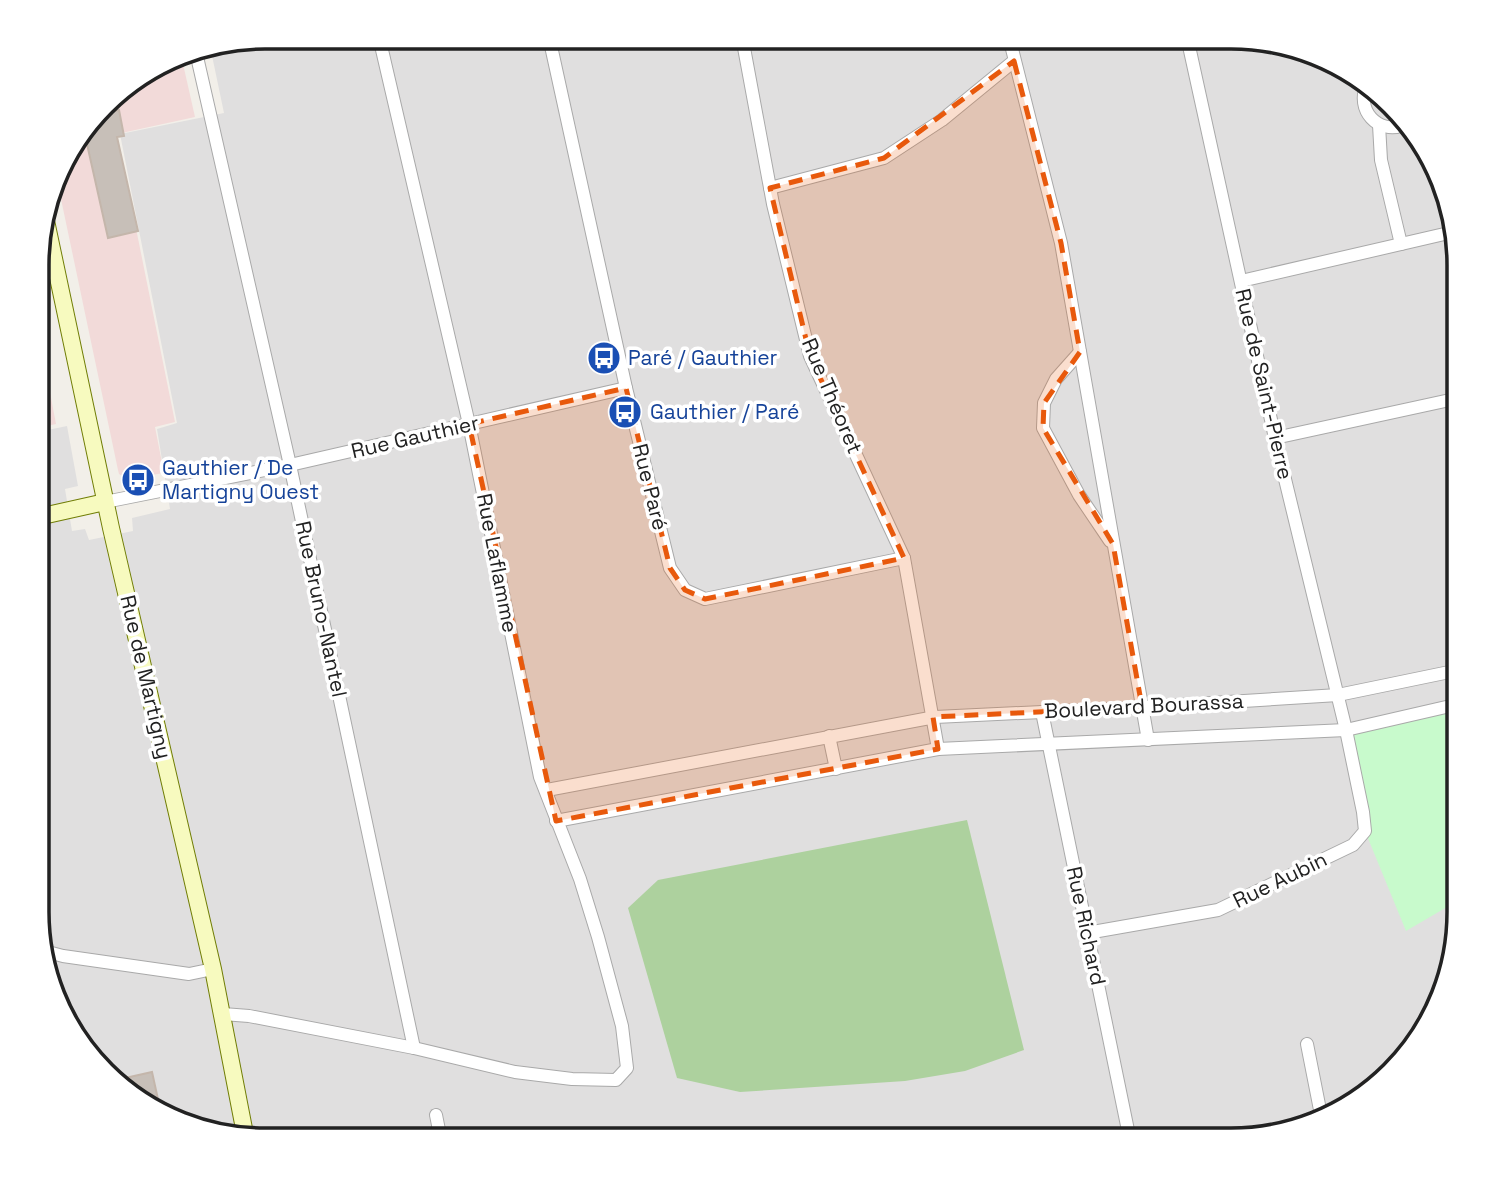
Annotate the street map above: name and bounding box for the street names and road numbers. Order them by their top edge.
street label: Rue de Saint-Pierre [1229,286,1300,482]
street label: Rue Théoret [796,334,869,458]
street label: Rue Gauthier [348,409,482,464]
street label: Rue Paré [627,441,674,533]
street label: Rue Laflamme [471,491,524,635]
street label: Rue Bruno-Nantel [290,518,353,699]
street label: Rue de Martigny [115,592,178,761]
street label: Boulevard Bourassa [1044,687,1244,724]
street label: Rue Aubin [1228,845,1331,914]
street label: Rue Richard [1061,864,1112,988]

